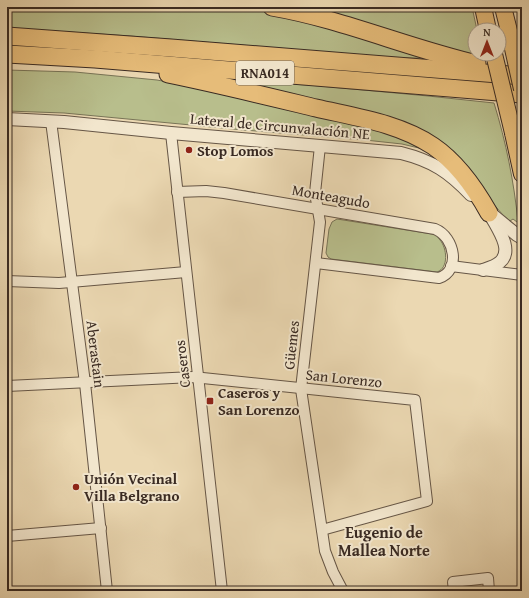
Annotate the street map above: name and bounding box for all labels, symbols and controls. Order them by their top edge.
north arrow [467,22,507,62]
text: N [483,24,491,40]
road number: RNA014 [236,61,294,85]
street label: Lateral de Circunvalación NE [189,108,371,144]
place label: Stop Lomos [197,140,273,161]
marker: Stop Lomos [184,145,194,155]
street label: Monteagudo [290,179,372,213]
street label: Aberastain [81,319,111,390]
street label: Güemes [278,319,304,371]
street label: Caseros [169,339,195,389]
street label: San Lorenzo [305,364,384,392]
place label: Caseros y San Lorenzo [218,382,300,420]
marker: Caseros y San Lorenzo [205,396,215,406]
place label: Unión Vecinal Villa Belgrano [84,468,179,506]
marker: Unión Vecinal Villa Belgrano [71,482,81,492]
district label: Eugenio de Mallea Norte [338,520,430,562]

